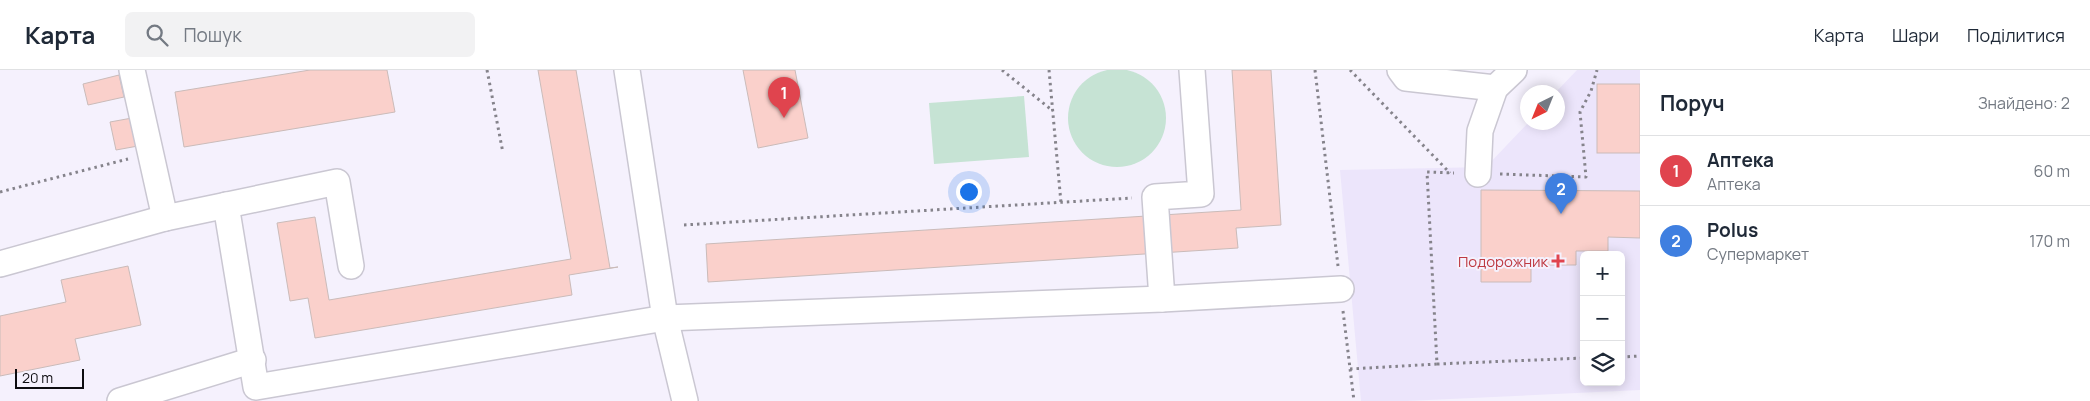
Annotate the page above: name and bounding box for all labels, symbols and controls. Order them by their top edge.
search box [125,12,475,57]
text: Карта [25,18,95,51]
icon: search [143,21,171,49]
text: Пошук [183,22,242,48]
text: Карта [1814,23,1864,47]
text: Шари [1892,23,1939,47]
text: Поділитися [1967,23,2065,47]
pin: 1 [768,77,800,118]
north arrow [1520,85,1565,130]
text: Поруч [1660,89,1725,117]
text: Знайдено: 2 [1978,92,2070,114]
text: Аптека [1707,147,1774,173]
text: 1 [1672,160,1680,182]
text: 60 m [2034,160,2070,182]
pin: 2 [1545,173,1577,214]
text: Аптека [1707,173,1761,195]
your location [956,179,982,205]
text: Polus [1707,217,1758,243]
text: 2 [1671,230,1681,252]
text: 170 m [2029,230,2070,252]
text: Супермаркет [1707,243,1809,265]
place label: Подорожник [1458,251,1549,272]
map controls [1580,251,1625,386]
button: + [1580,251,1625,296]
marker: Подорожник [1552,255,1564,267]
button: − [1580,296,1625,341]
button: layers [1580,341,1625,386]
scale bar [15,366,84,389]
text: 20 m [22,368,53,387]

